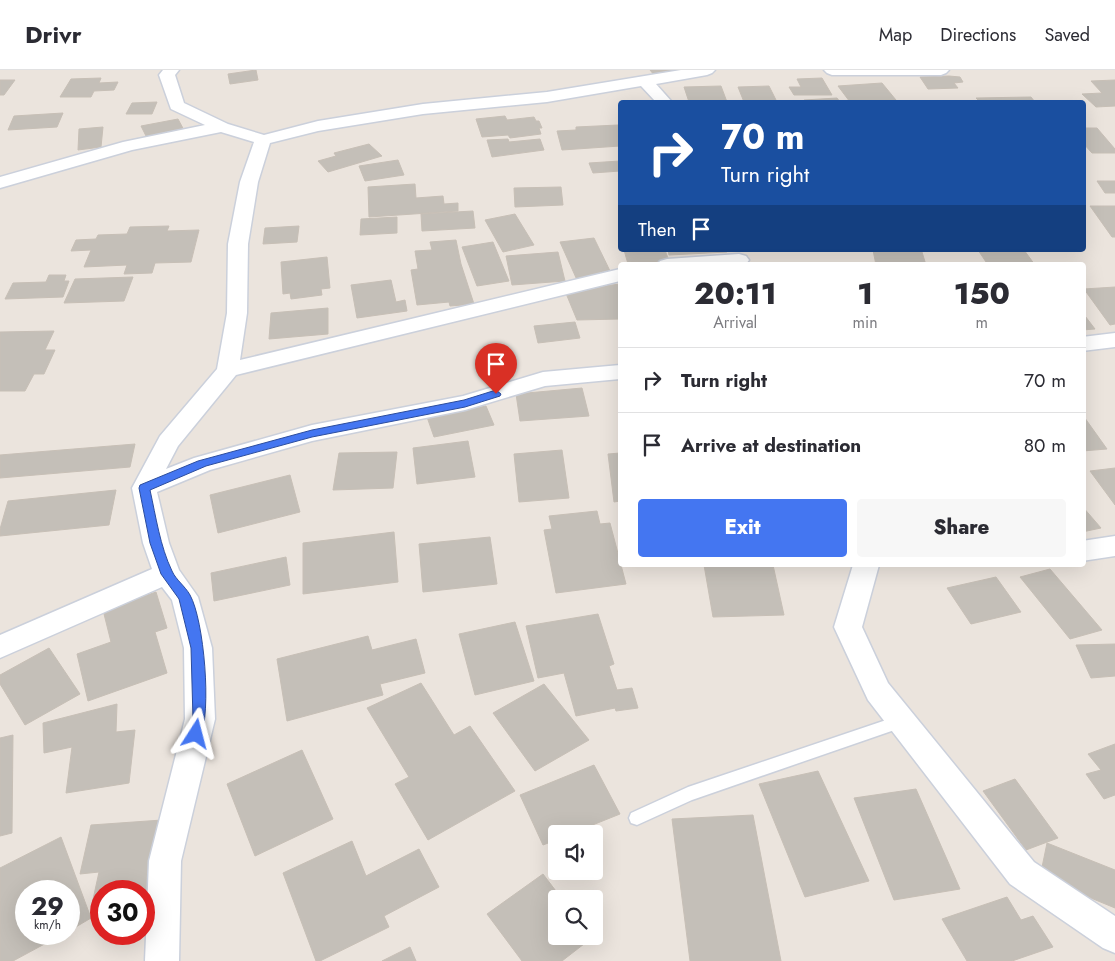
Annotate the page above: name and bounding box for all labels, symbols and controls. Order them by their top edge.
text: Drivr [25,17,82,52]
text: Map [879,22,912,48]
text: Directions [940,22,1016,48]
text: Saved [1044,22,1090,48]
text: 70 m [721,112,804,162]
icon: right [638,120,703,185]
text: Turn right [721,158,809,190]
icon: arrive [687,215,715,243]
text: Then [638,216,677,243]
text: 20:11 [694,272,776,315]
text: 1 [857,272,873,315]
text: 150 [954,272,1010,315]
text: Arrival [713,311,757,334]
text: min [853,311,878,334]
text: m [976,311,988,334]
pin [475,343,517,394]
icon: arrive [482,350,510,378]
icon: right [638,366,666,394]
text: Turn right [681,367,767,394]
text: 70 m [1024,367,1066,394]
icon: arrive [638,431,666,459]
text: Arrive at destination [681,432,861,459]
text: 80 m [1024,432,1066,459]
button: Exit [638,499,847,557]
button: Share [857,499,1066,557]
position arrow [169,707,221,759]
map controls [548,825,603,945]
button: sound [548,825,603,880]
speed limit sign: 30 [90,880,155,945]
text: 29 [31,888,64,924]
button: search [548,890,603,945]
text: km/h [34,916,61,934]

